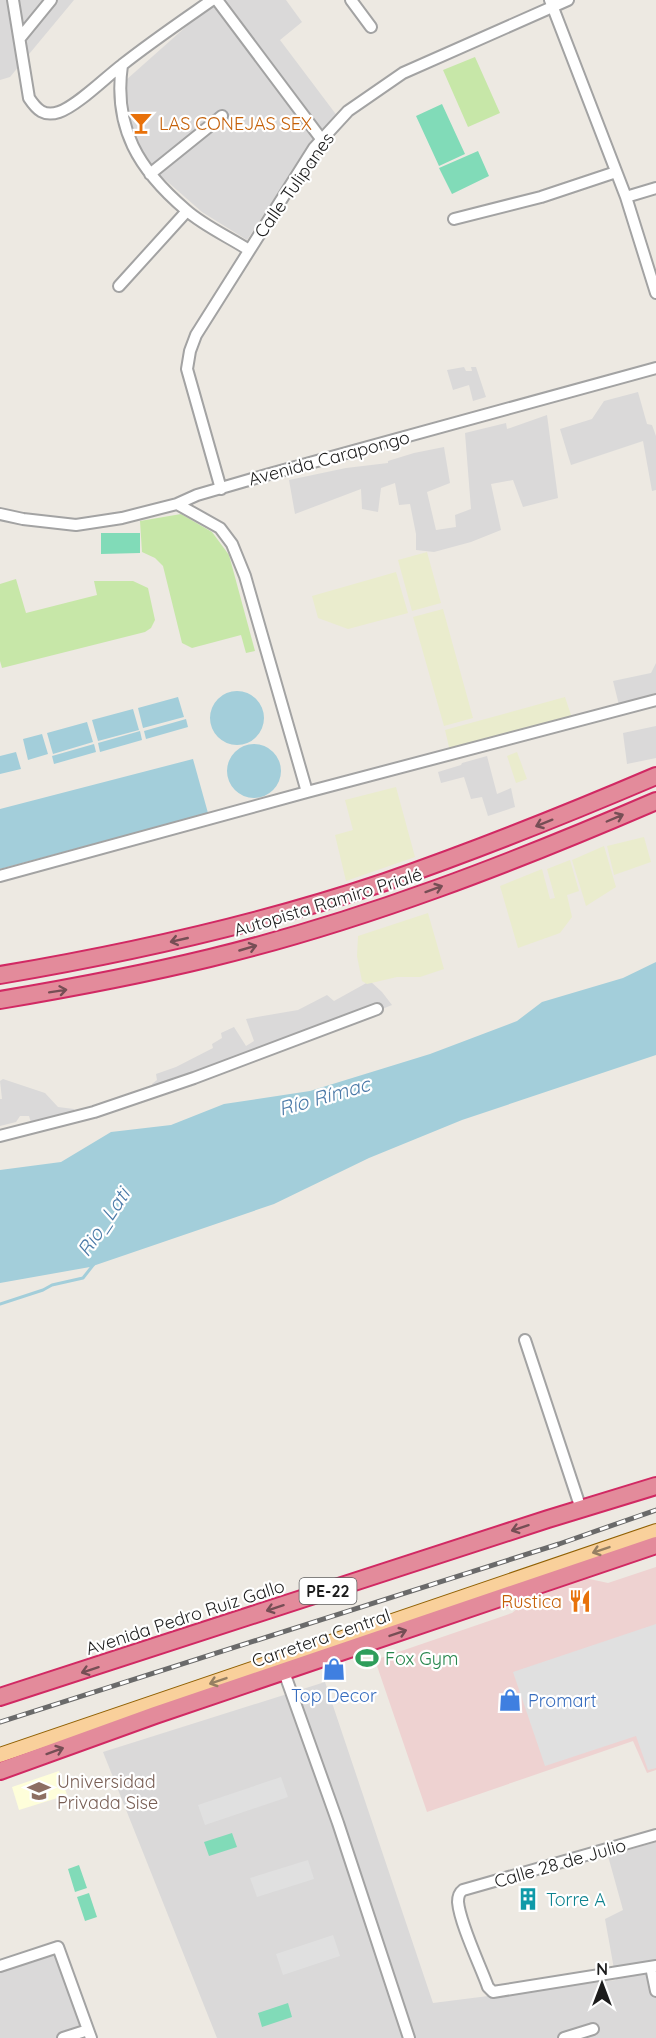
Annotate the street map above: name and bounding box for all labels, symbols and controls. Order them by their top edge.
bar icon: LAS CONEJAS SEX [128,110,154,136]
place label: LAS CONEJAS SEX [159,112,312,135]
street label: Calle Tulipanes [249,128,339,242]
street label: Avenida Carapongo [246,425,412,491]
one-way arrow [606,812,624,823]
one-way arrow [535,818,554,829]
street label: Autopista Ramiro Prialé [231,862,425,942]
one-way arrow [424,883,443,894]
one-way arrow [169,934,188,946]
one-way arrow [238,941,257,953]
one-way arrow [47,985,67,996]
water label: Río Rímac [276,1071,374,1121]
water label: Rio_Lati [71,1181,136,1261]
one-way arrow [511,1523,530,1534]
one-way arrow [592,1545,611,1556]
street label: Avenida Pedro Ruiz Gallo [83,1574,287,1660]
road number: PE-22 [300,1578,356,1604]
restaurant icon: Rustica [567,1588,593,1614]
place label: Rustica [501,1590,562,1613]
street label: Carretera Central [249,1603,393,1673]
one-way arrow [266,1603,285,1614]
one-way arrow [388,1626,407,1637]
sports icon: Fox Gym [354,1645,380,1671]
place label: Fox Gym [385,1647,458,1670]
shop icon: Top Decor [321,1656,347,1682]
one-way arrow [81,1665,99,1676]
one-way arrow [208,1676,227,1687]
place label: Top Decor [291,1684,377,1707]
shop icon: Promart [497,1687,523,1713]
place label: Promart [528,1689,597,1712]
one-way arrow [45,1745,64,1756]
place label: Universidad Privada Sise [57,1770,158,1814]
school or university icon: Universidad Privada Sise [26,1778,52,1804]
street label: Calle 28 de Julio [492,1833,628,1893]
building icon: Torre A [515,1886,541,1912]
place label: Torre A [546,1888,606,1911]
north arrow [572,1954,632,2014]
text: N [596,1959,608,1979]

